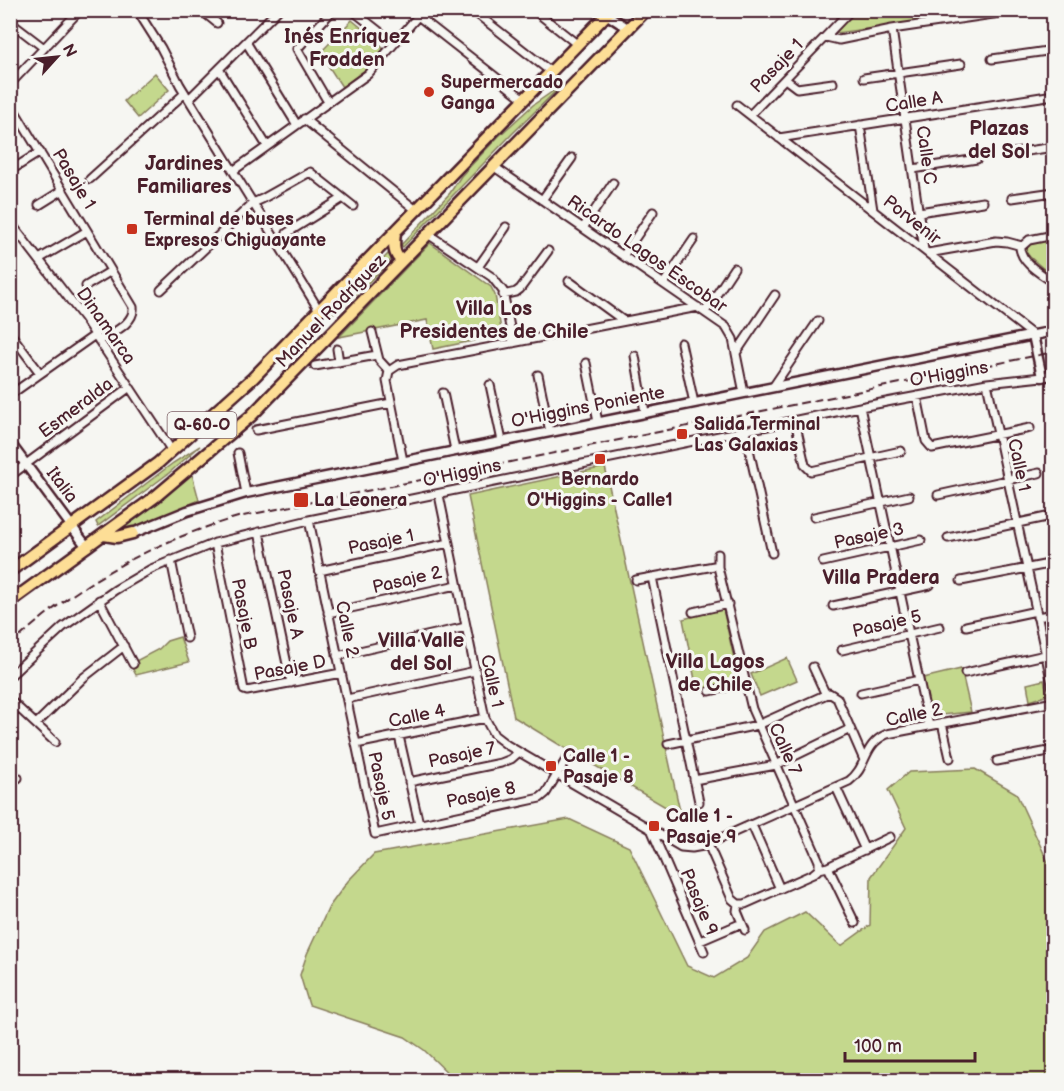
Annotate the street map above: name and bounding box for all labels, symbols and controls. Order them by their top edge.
district label: Inés Enríquez Frodden [284,25,410,72]
north arrow [27,27,87,87]
street label: Pasaje 1 [746,35,808,97]
text: N [58,41,80,61]
place label: Supermercado Ganga [441,72,563,114]
marker: Supermercado Ganga [422,85,436,99]
street label: Calle A [884,87,944,117]
district label: Plazas del Sol [968,117,1030,164]
street label: Calle C [911,124,941,186]
street label: Pasaje 1 [48,145,100,213]
district label: Jardines Familiares [136,152,232,199]
street label: Ricardo Lagos Escobar [563,191,731,317]
street label: Porvenir [879,191,945,249]
place label: Terminal de buses Expresos Chiguayante [144,209,326,251]
marker: Terminal de buses Expresos Chiguayante [125,222,139,236]
street label: Manuel Rodríguez [272,250,391,372]
street label: Dinamarca [72,284,140,368]
district label: Villa Los Presidentes de Chile [400,297,588,344]
street label: O'Higgins [908,357,990,391]
street label: Esmeralda [35,373,117,443]
street label: O'Higgins Poniente [510,382,667,432]
road number: Q-60-O [168,412,236,438]
place label: Salida Terminal Las Galaxias [694,414,820,456]
marker: Salida Terminal Las Galaxias [675,427,689,441]
street label: Calle 1 [1003,437,1035,493]
marker: Bernardo O'Higgins - Calle1 [593,452,607,466]
street label: O'Higgins [421,454,503,492]
street label: Italia [42,463,82,507]
place label: Bernardo O'Higgins - Calle1 [527,469,673,511]
place label: La Leonera [314,490,407,511]
marker: La Leonera [292,491,310,509]
street label: Pasaje 3 [832,518,906,554]
street label: Pasaje 1 [346,525,416,559]
street label: Pasaje 2 [370,562,444,598]
district label: Villa Pradera [822,566,940,590]
street label: Pasaje A [272,567,308,641]
street label: Pasaje B [227,577,261,651]
street label: Calle 2 [331,599,363,659]
street label: Pasaje 5 [851,606,923,642]
district label: Villa Valle del Sol [378,629,464,676]
district label: Villa Lagos de Chile [665,650,765,697]
street label: Pasaje D [252,651,328,685]
street label: Calle 1 [476,653,508,709]
street label: Calle 2 [884,699,944,731]
street label: Calle 4 [387,700,447,732]
street label: Calle 7 [764,720,806,778]
street label: Pasaje 7 [427,738,498,772]
place label: Calle 1 - Pasaje 8 [563,746,634,788]
street label: Pasaje 5 [363,750,399,822]
marker: Calle 1 - Pasaje 8 [544,759,558,773]
street label: Pasaje 8 [444,777,518,813]
place label: Calle 1 - Pasaje 9 [666,806,737,848]
marker: Calle 1 - Pasaje 9 [647,819,661,833]
street label: Pasaje 9 [676,866,722,938]
scale bar [845,1025,976,1063]
text: 100 m [854,1036,902,1057]

